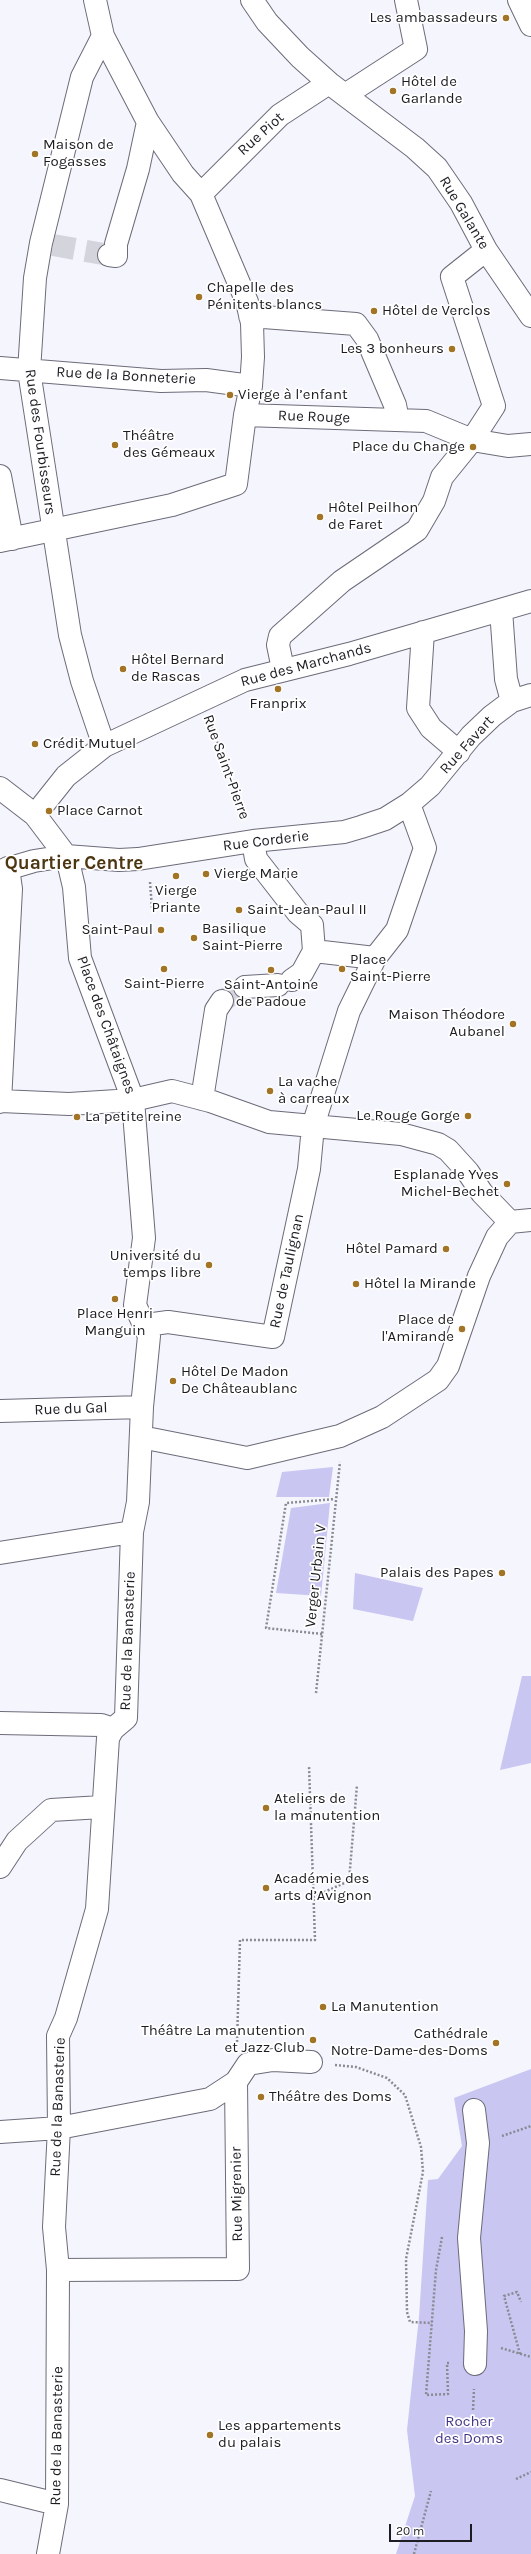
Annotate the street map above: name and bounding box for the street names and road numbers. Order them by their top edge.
street label: Rue Piot [234,109,288,159]
street label: Rue Galante [435,173,493,253]
street label: Rue de la Bonneterie [56,363,196,389]
street label: Rue des Fourbisseurs [21,368,59,516]
street label: Rue Rouge [278,407,350,427]
street label: Rue des Marchands [239,639,373,691]
street label: Rue Saint-Pierre [199,712,253,822]
street label: Rue Favart [436,712,498,778]
street label: Rue Corderie [222,827,310,855]
street label: Place des Châtaignes [73,953,139,1097]
street label: Rue de Taulignan [266,1212,308,1330]
street label: Rue du Gal [34,1399,108,1419]
street label: Verger Urbain V [302,1523,330,1629]
street label: Rue de la Banasterie [117,1571,139,1711]
street label: Rue de la Banasterie [47,2037,69,2177]
street label: Rue Migrenier [227,2146,247,2242]
street label: Rue de la Banasterie [47,2366,67,2506]

